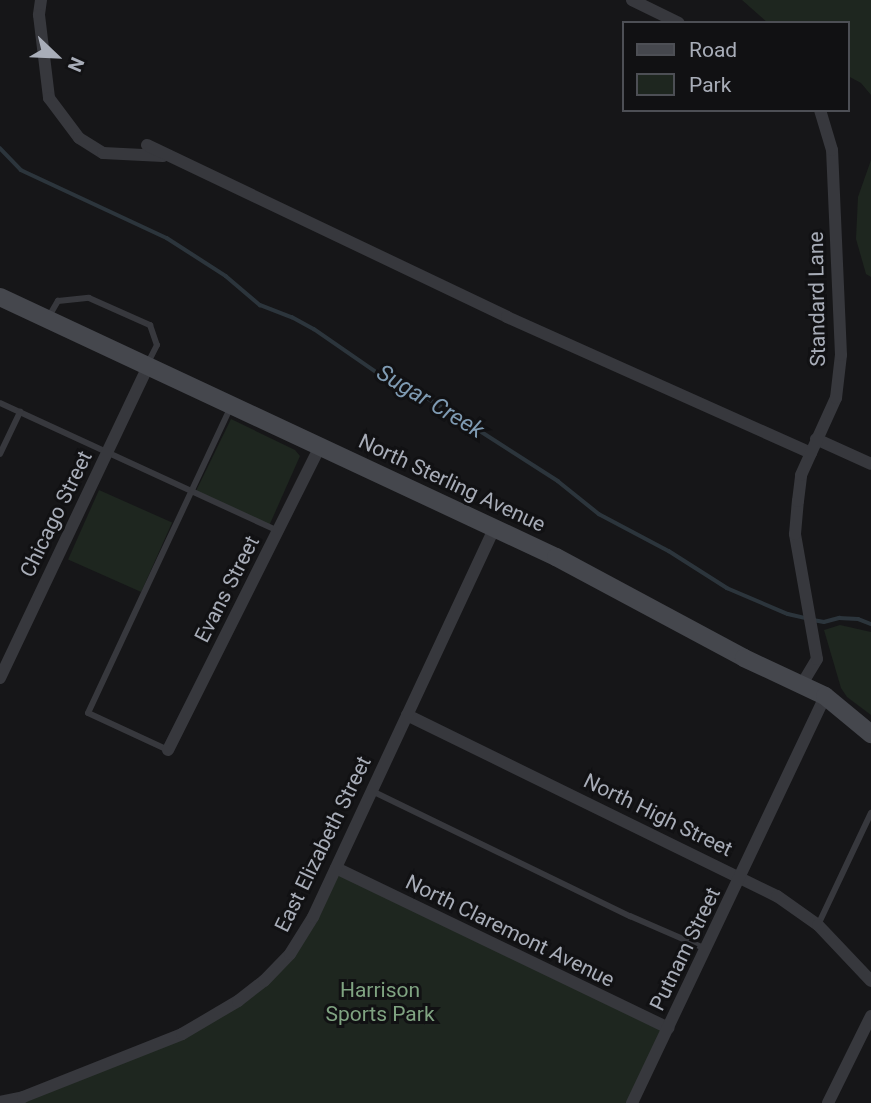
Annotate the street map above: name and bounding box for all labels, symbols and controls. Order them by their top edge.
north arrow [21,21,91,91]
legend [622,21,850,112]
text: Road [689,38,737,62]
text: N [63,54,89,75]
text: Park [689,73,731,97]
street label: Standard Lane [803,231,831,367]
water label: Sugar Creek [371,359,489,445]
street label: North Sterling Avenue [355,429,549,537]
street label: Chicago Street [15,447,97,581]
street label: Evans Street [189,532,265,646]
street label: East Elizabeth Street [270,752,376,936]
street label: North High Street [580,768,736,862]
street label: North Claremont Avenue [401,869,619,993]
street label: Putnam Street [644,883,726,1015]
park label: Harrison Sports Park [325,977,435,1027]

